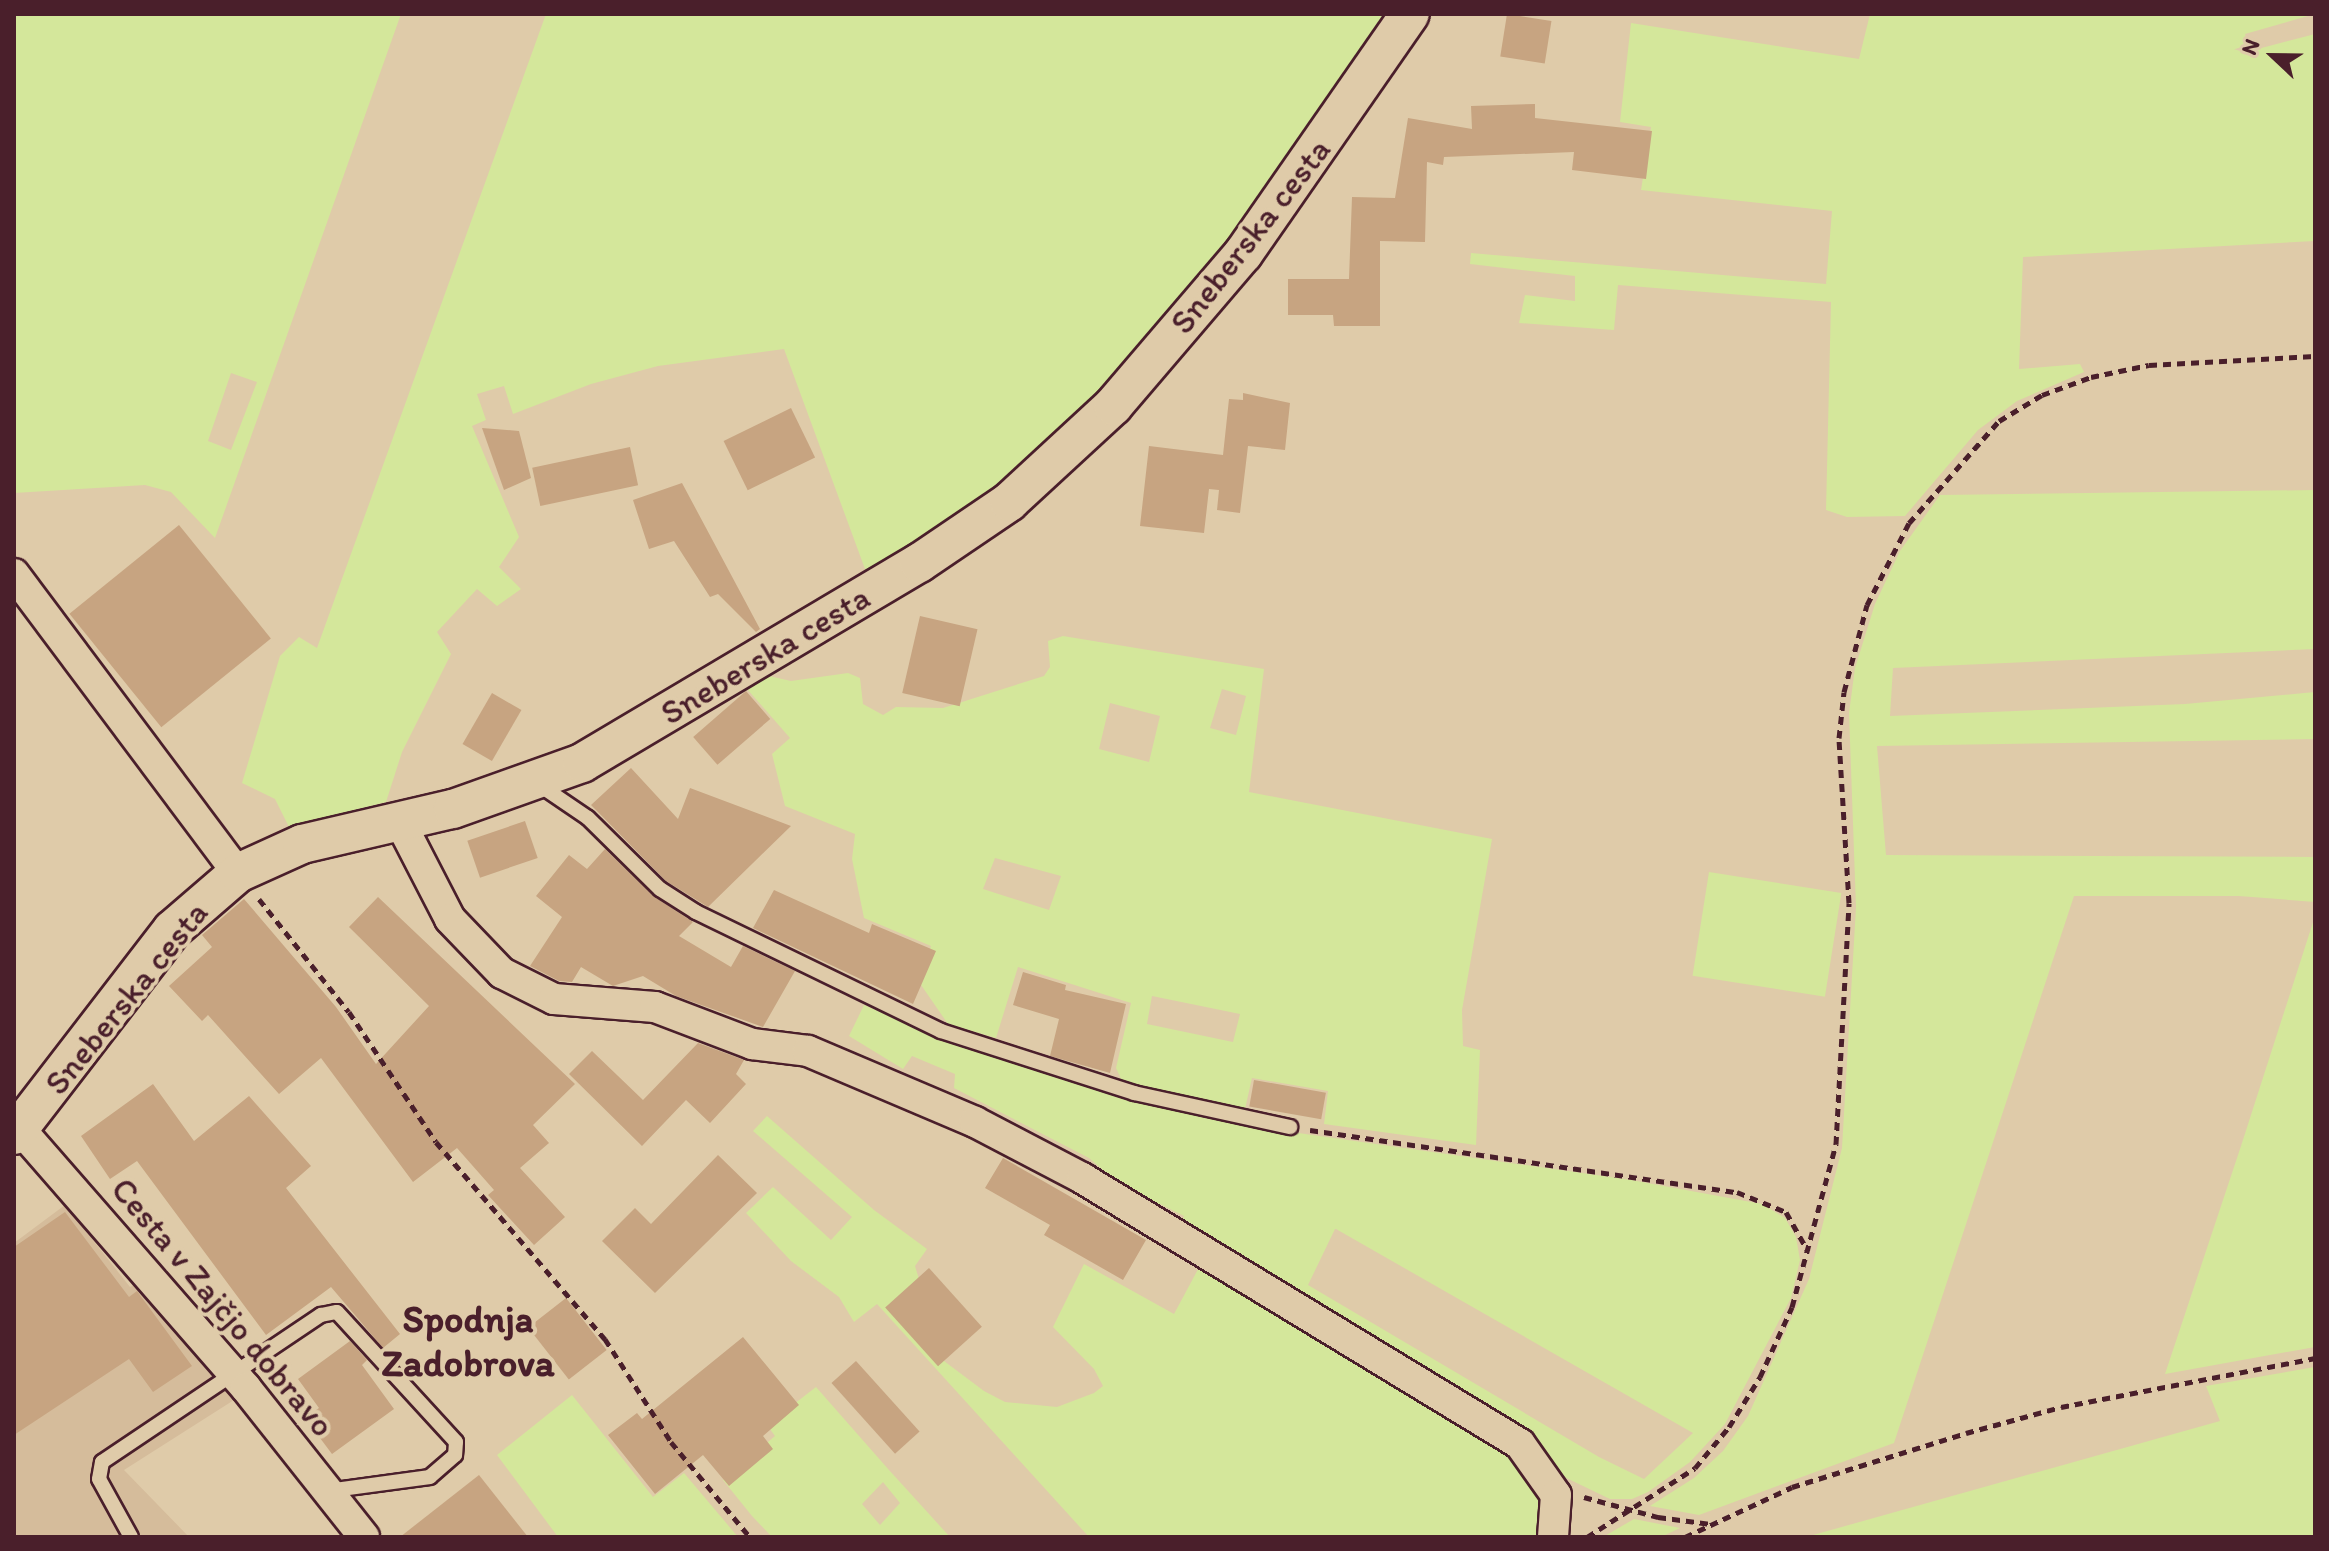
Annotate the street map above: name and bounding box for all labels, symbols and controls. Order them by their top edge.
north arrow [2233,16,2313,96]
text: N [2235,35,2266,59]
street label: Sneberska cesta [1161,130,1339,342]
street label: Sneberska cesta [653,577,877,733]
street label: Sneberska cesta [36,893,216,1103]
street label: Cesta v Zajčjo dobravo [103,1169,343,1445]
district label: Spodnja Zadobrova [381,1297,555,1386]

